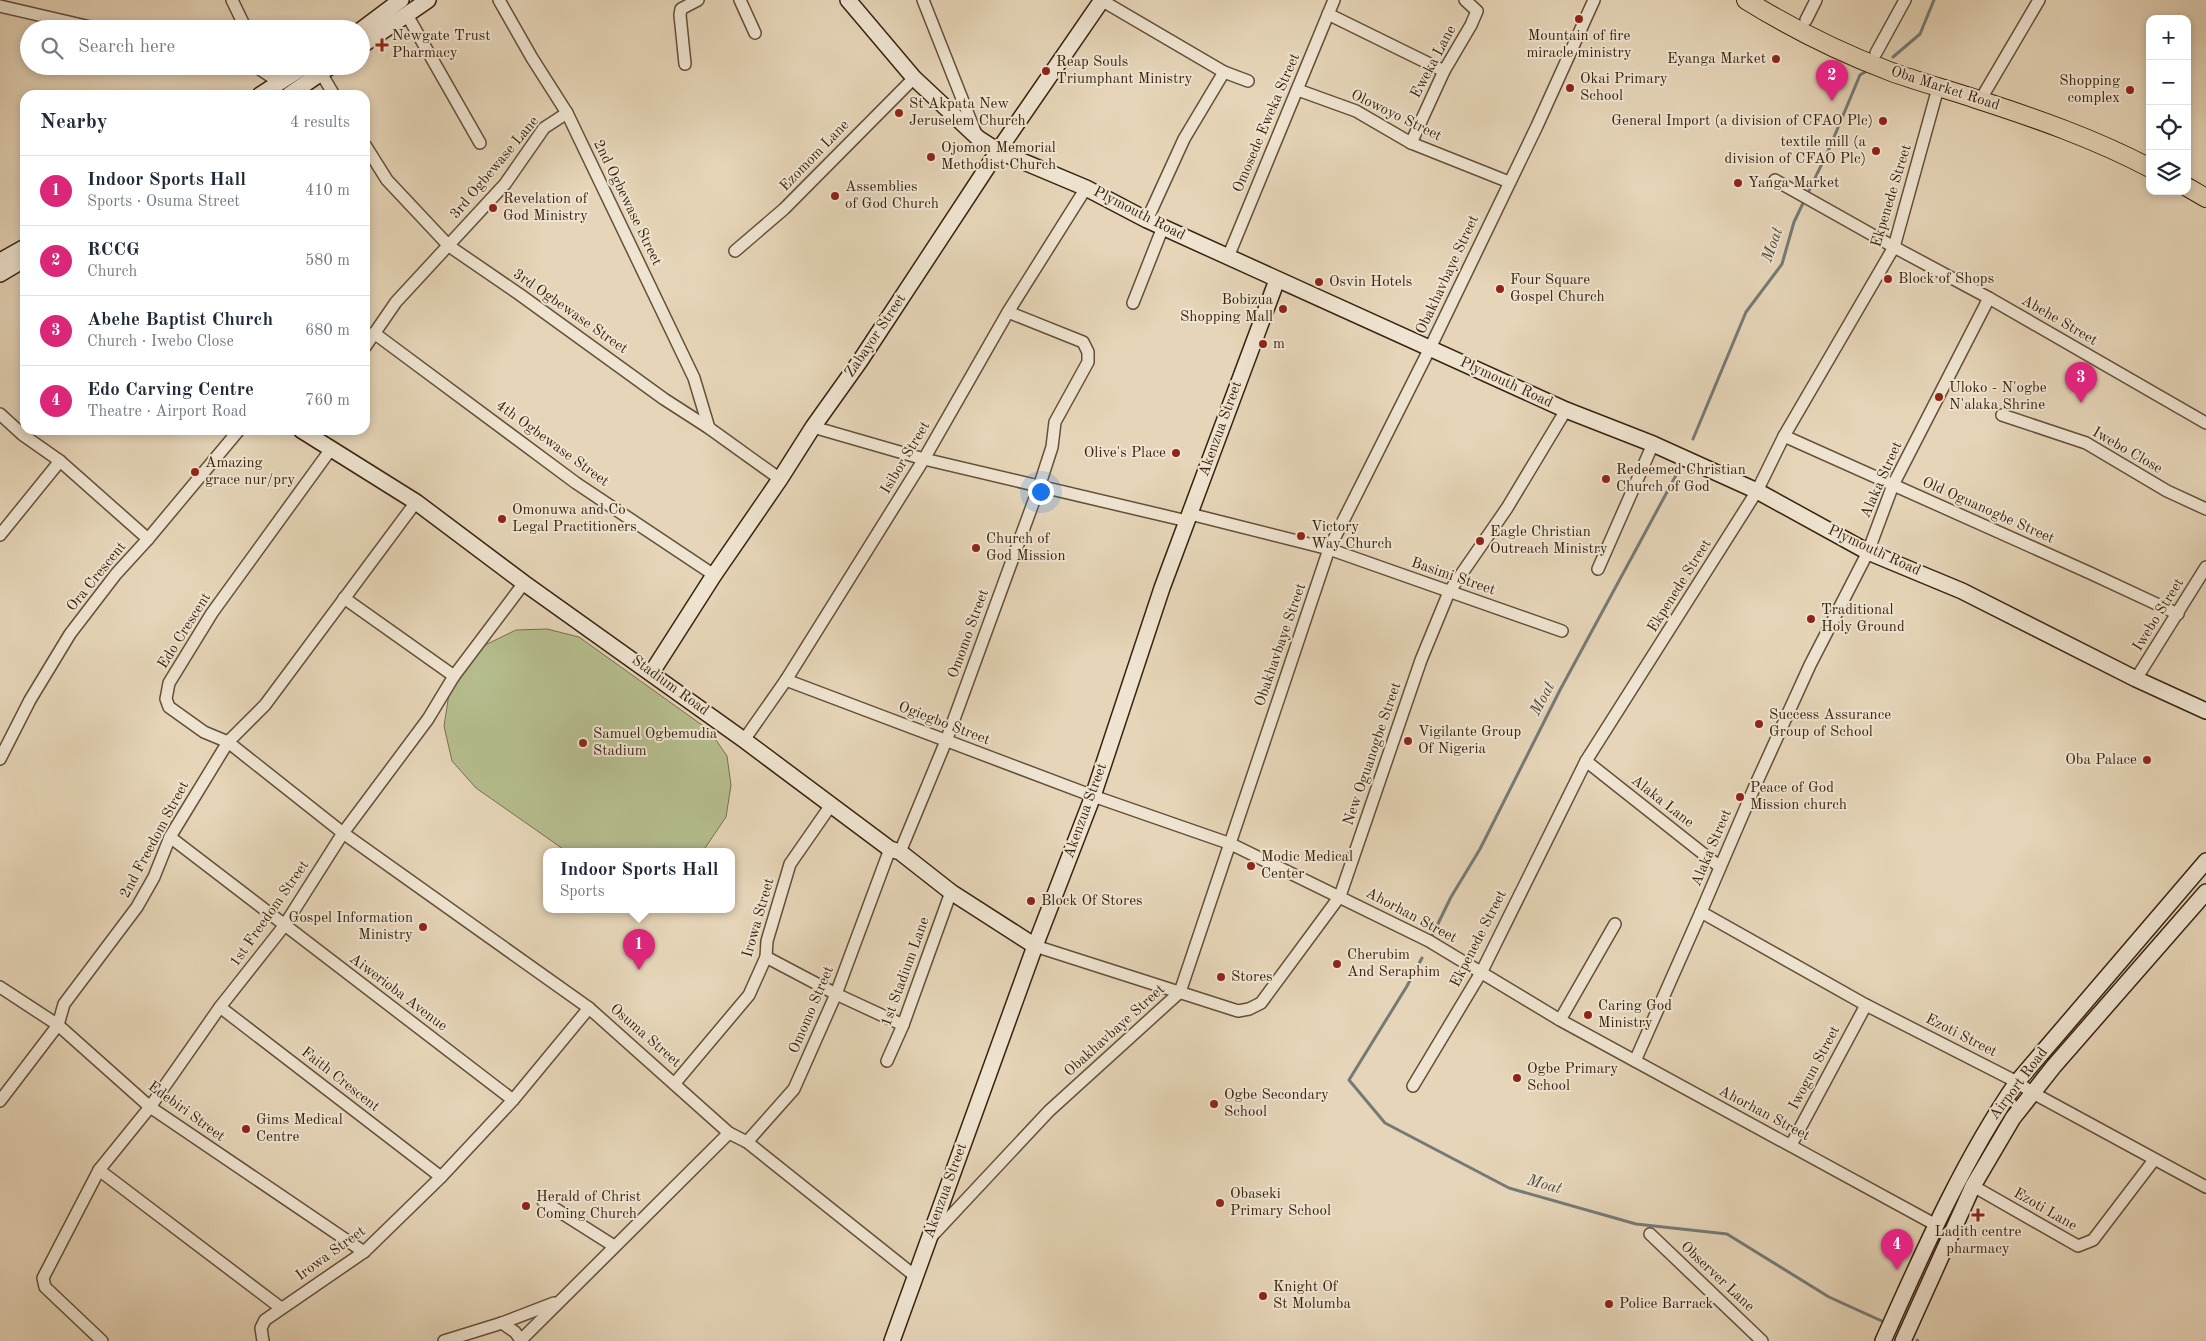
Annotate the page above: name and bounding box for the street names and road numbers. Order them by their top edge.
street label: Eweka Lane [1409,23,1459,101]
street label: Omosede Eweka Street [1231,51,1303,195]
street label: Oba Market Road [1889,64,2001,114]
street label: Olowoyo Street [1348,88,1444,144]
street label: 3rd Ogbewase Lane [448,114,542,222]
street label: Ezomom Lane [778,118,853,194]
street label: 2nd Ogbewase Street [590,138,664,268]
street label: Ekpenede Street [1869,143,1915,249]
street label: Plymouth Road [1091,184,1187,244]
street label: Obakhavbaye Street [1414,213,1482,337]
street label: 3rd Ogbewase Street [510,267,630,357]
street label: Zabayor Street [843,292,909,380]
street label: Abehe Street [2018,293,2100,349]
street label: Plymouth Road [1457,355,1555,411]
street label: Akenzua Street [1197,379,1245,479]
street label: 4th Ogbewase Street [493,398,611,490]
street label: Isibor Street [879,419,933,497]
street label: Iwebo Close [2089,425,2165,477]
street label: Alaka Street [1858,439,1906,521]
street label: Old Oguanogbe Street [1920,475,2056,547]
street label: Plymouth Road [1825,523,1923,579]
street label: Ekpenede Street [1645,537,1715,635]
street label: Ora Crescent [65,539,129,615]
street label: Basimi Street [1409,556,1497,598]
street label: Iwebo Street [2131,576,2187,654]
street label: Obakhavbaye Street [1253,581,1309,709]
street label: Omomo Street [946,588,992,680]
street label: Edo Crescent [156,590,214,672]
street label: Stadium Road [629,653,712,719]
street label: New Oguanogbe Street [1341,680,1405,828]
street label: Ogiegbo Street [896,700,992,748]
street label: Akenzua Street [1062,761,1110,861]
street label: Alaka Lane [1628,773,1696,831]
street label: 2nd Freedom Street [118,779,192,901]
street label: Alaka Street [1689,807,1735,889]
street label: 1st Freedom Street [228,858,312,970]
street label: Irowa Street [741,877,777,959]
street label: Ahorhan Street [1363,886,1459,946]
street label: Ekpenede Street [1448,888,1510,990]
street label: 1st Stadium Lane [879,915,933,1029]
street label: Aiwerioba Avenue [346,952,450,1035]
street label: Omomo Street [787,964,837,1056]
street label: Obakhavbaye Street [1062,982,1168,1080]
street label: Osuma Street [607,1001,683,1071]
street label: Ezoti Street [1923,1012,1999,1060]
street label: Iwogun Street [1787,1024,1843,1112]
street label: Faith Crescent [298,1045,382,1115]
street label: Airport Road [1987,1045,2051,1123]
street label: Edebiri Street [145,1079,227,1145]
street label: Ahorhan Street [1716,1084,1812,1144]
street label: Akenzua Street [922,1141,970,1241]
street label: Ezoti Lane [2011,1186,2079,1234]
street label: Irowa Street [294,1224,368,1284]
street label: Observer Lane [1677,1239,1757,1315]

